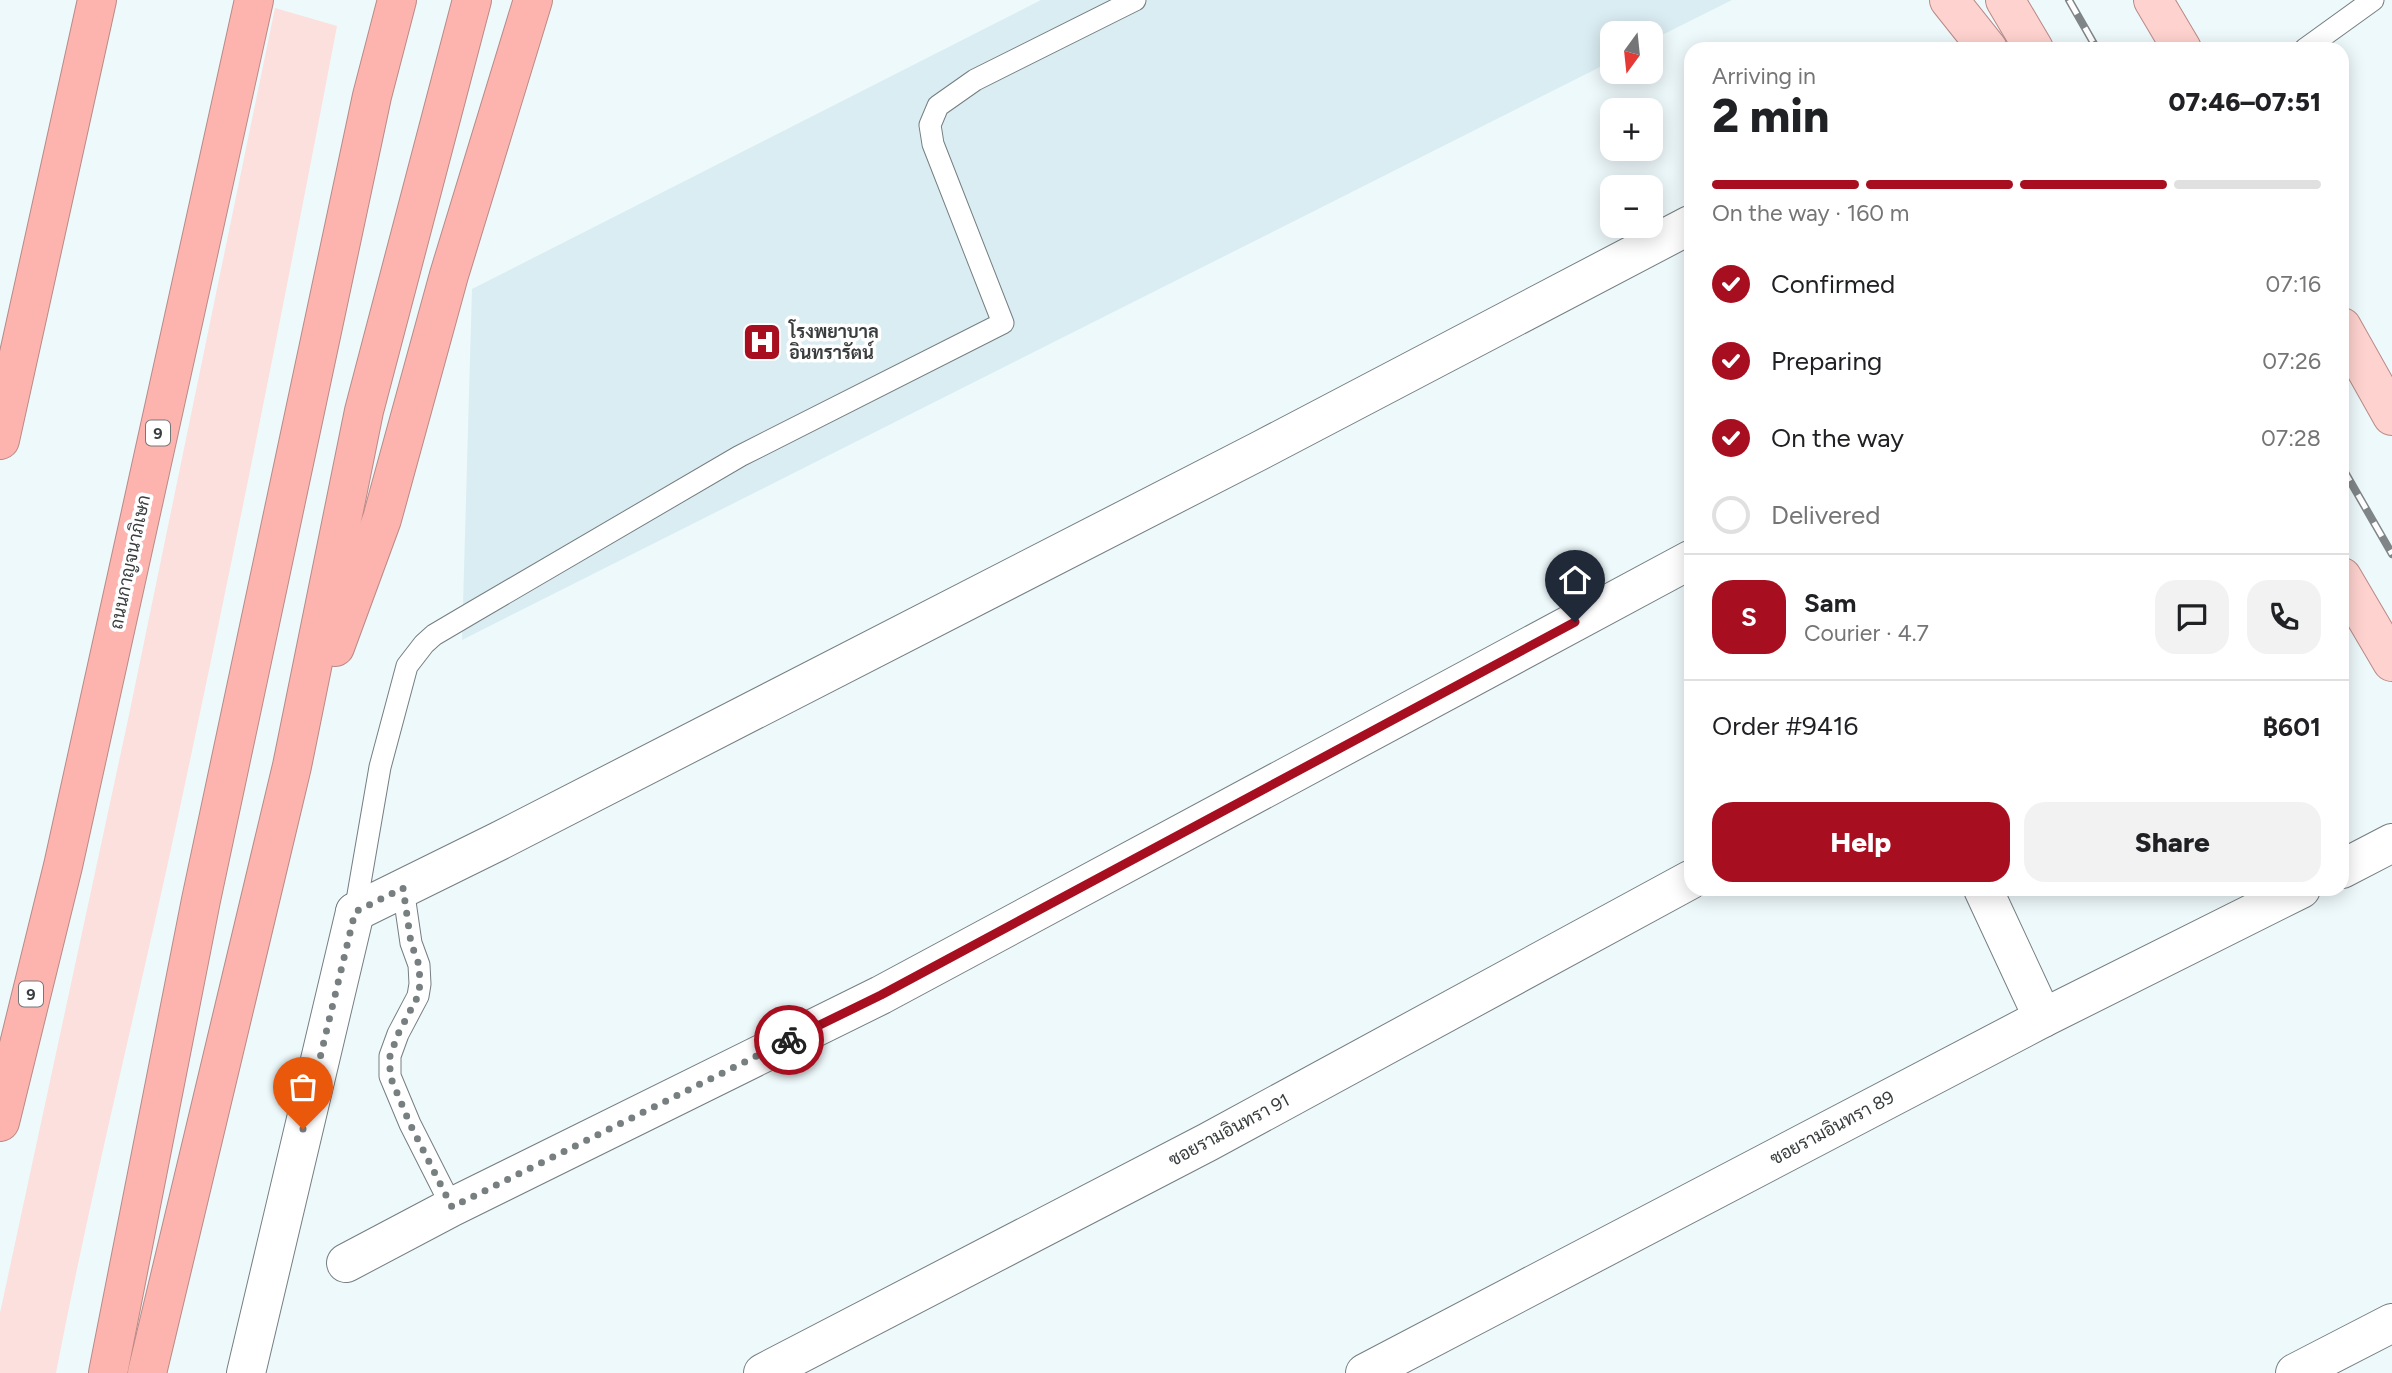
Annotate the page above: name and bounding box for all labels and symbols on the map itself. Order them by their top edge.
north arrow [1600,21,1662,84]
place label: โรงพยาบาล อินทรารัตน์ [788,319,879,364]
hospital icon: โรงพยาบาล อินทรารัตน์ [741,321,783,363]
road number: 9 [146,420,170,446]
street label: ถนนกาญจนาภิเษก [105,493,155,631]
pin [1545,550,1605,622]
road number: 9 [19,982,43,1006]
courier [754,1005,824,1075]
pin [273,1057,333,1129]
street label: ซอยรามอินทรา 89 [1766,1086,1898,1170]
street label: ซอยรามอินทรา 91 [1165,1089,1293,1171]

